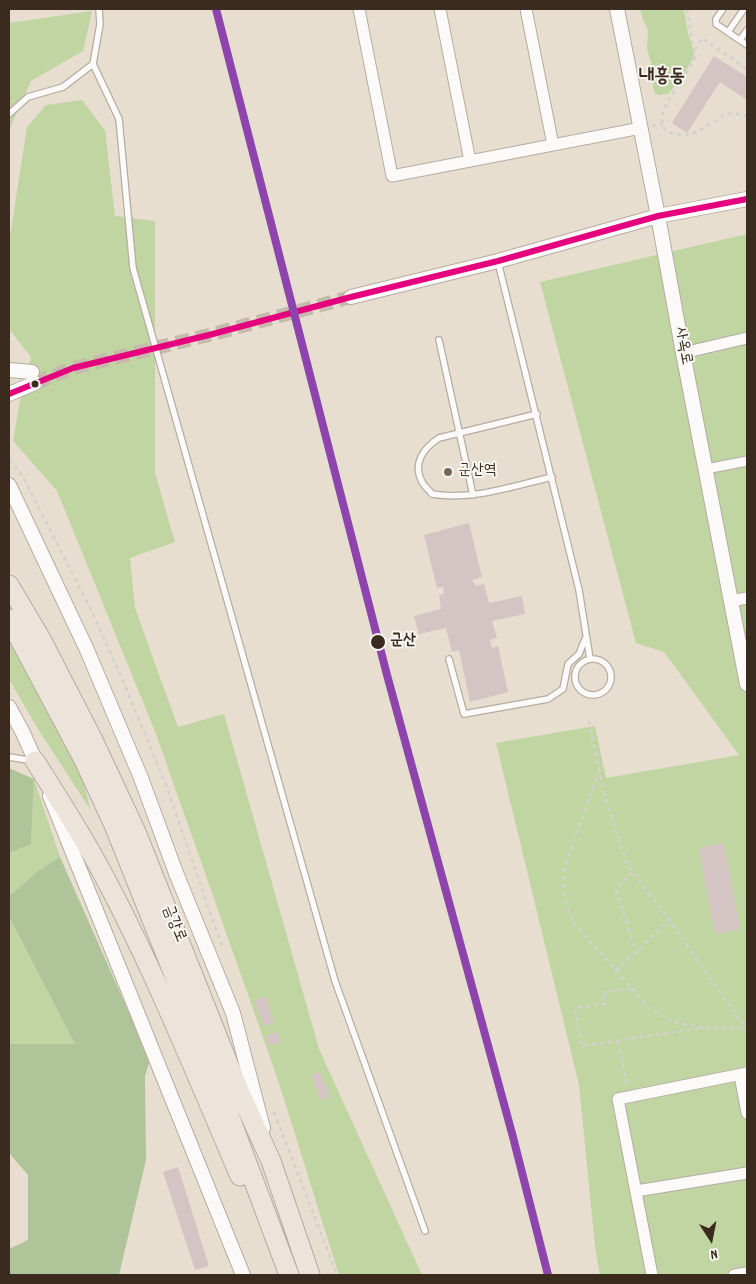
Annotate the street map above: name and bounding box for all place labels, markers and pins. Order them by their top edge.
unlabelled marker [30,379,40,389]
place label: 군산역 [458,462,497,482]
marker: 군산역 [442,466,454,478]
place label: 군산 [390,632,416,652]
marker: 군산 [369,633,387,651]

